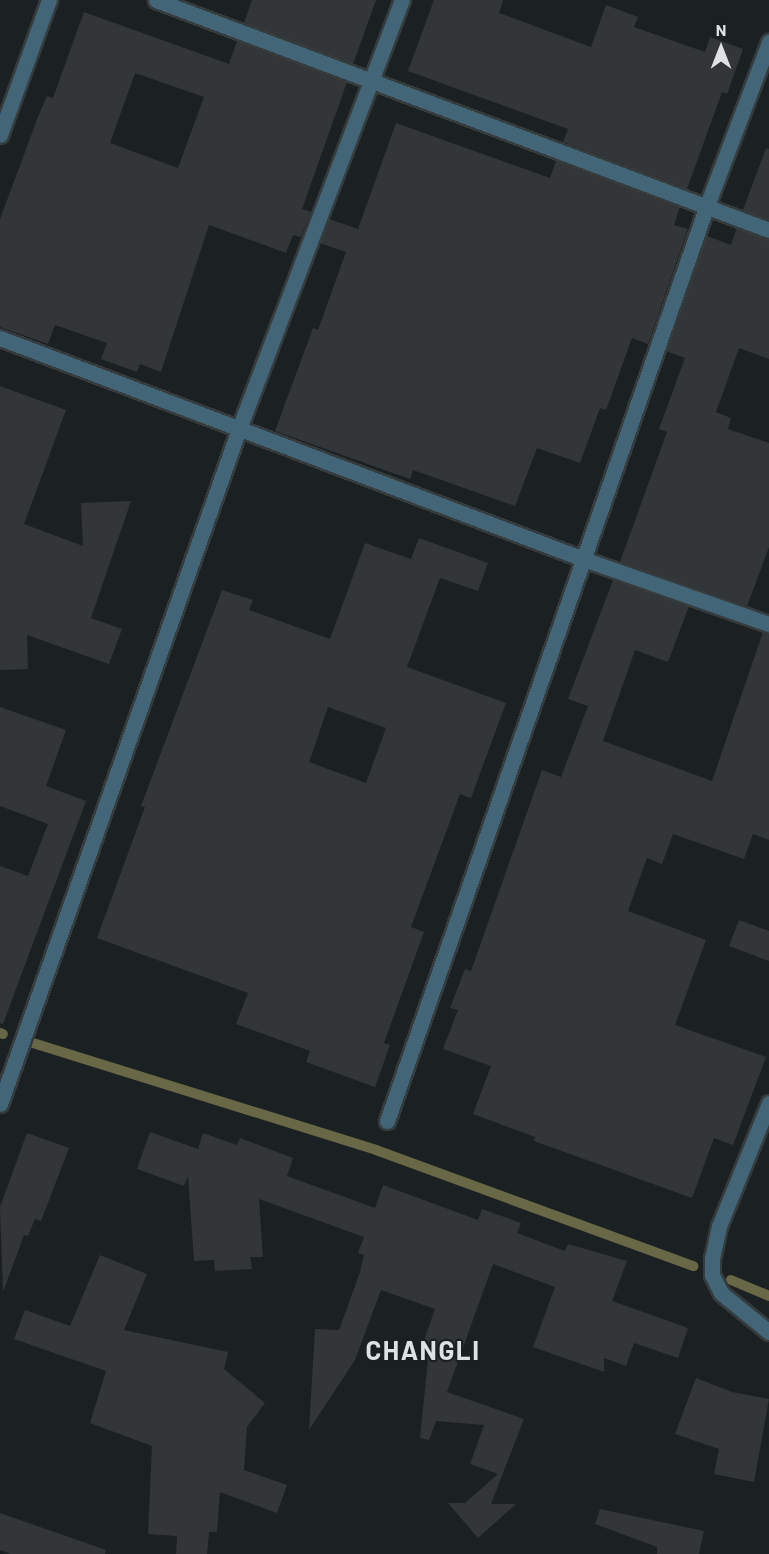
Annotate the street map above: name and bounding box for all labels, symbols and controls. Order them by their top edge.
north arrow [691,18,751,78]
text: N [716,20,726,39]
district label: CHANGLI [365,1334,481,1366]

